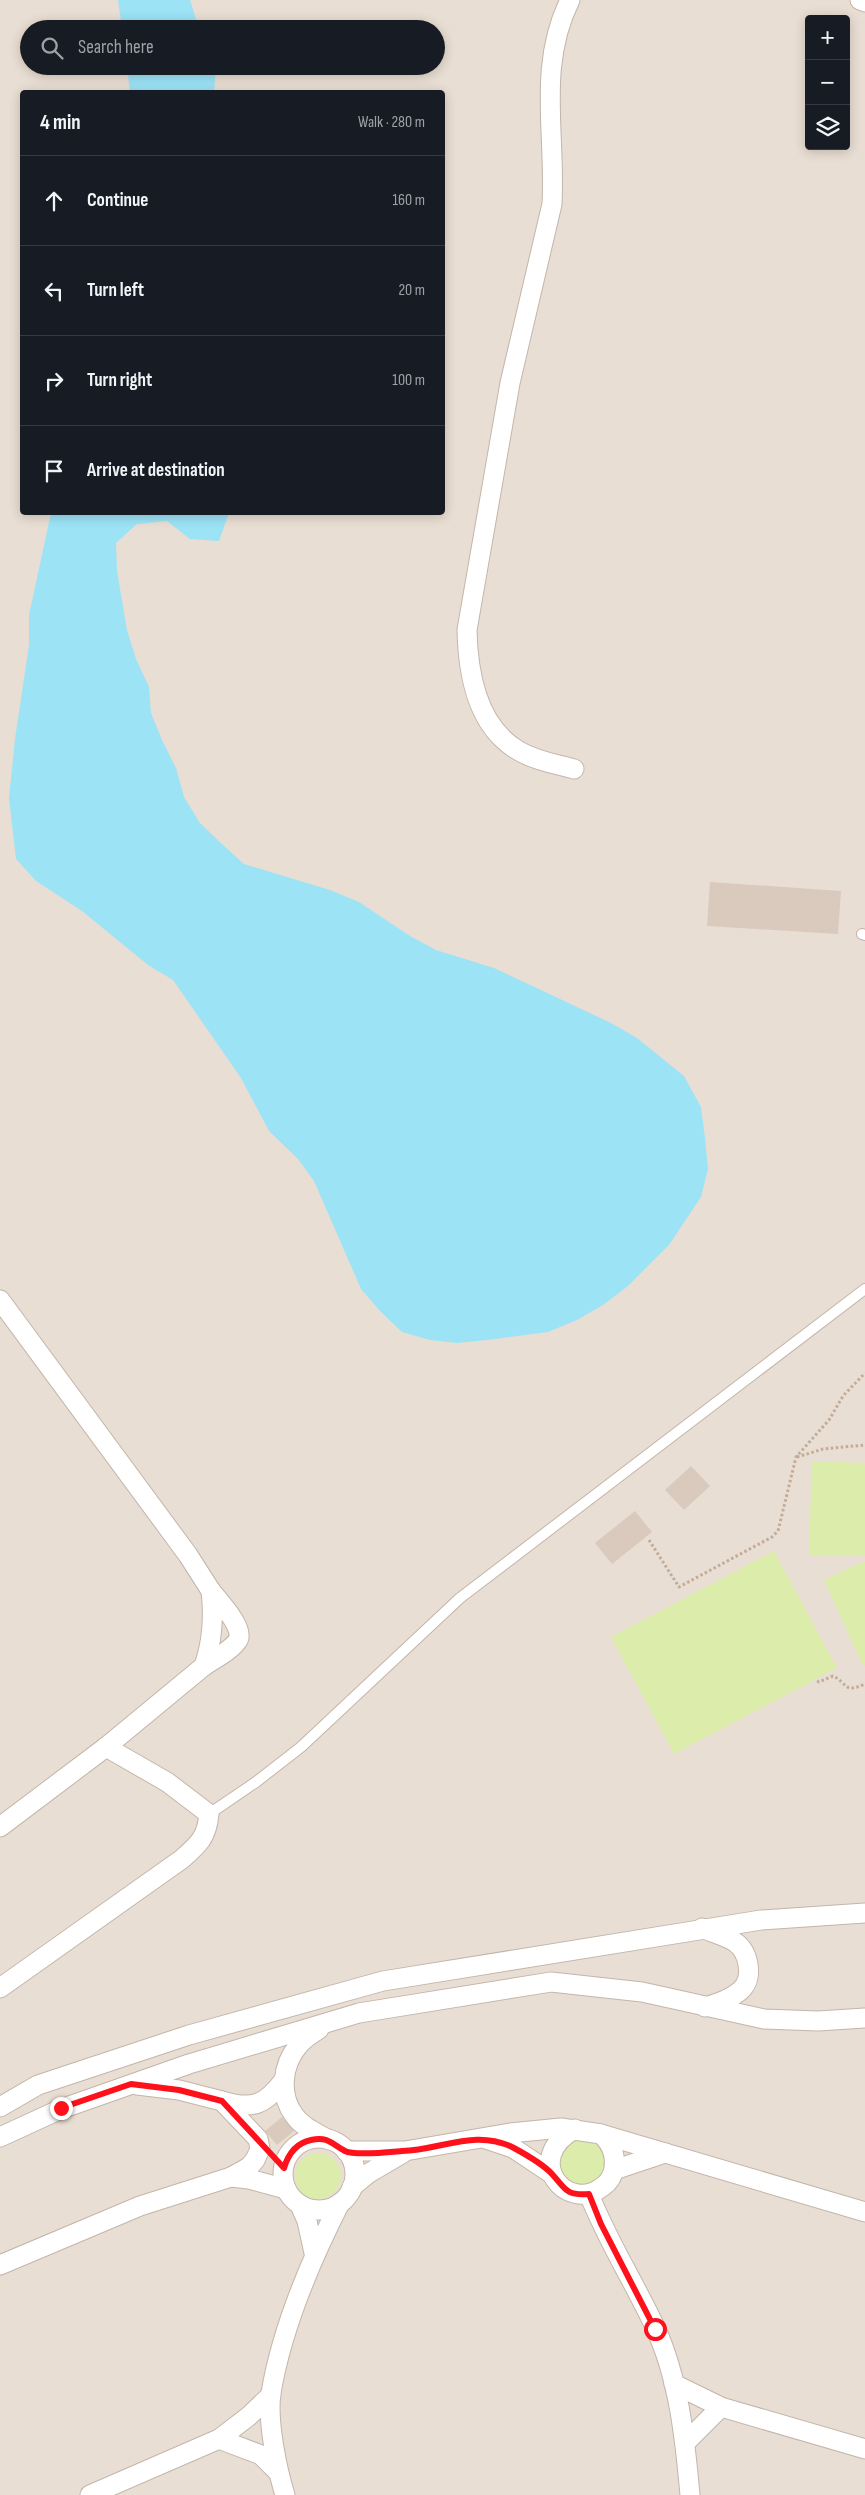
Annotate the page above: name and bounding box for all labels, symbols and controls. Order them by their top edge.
map controls [805,15,850,150]
button: + [805,15,850,60]
search box [20,20,445,75]
icon: search [38,34,66,62]
text: Search here [78,36,154,59]
button: − [805,60,850,105]
button: layers [805,105,850,150]
text: 4 min [40,110,81,135]
text: Walk · 280 m [358,113,425,132]
icon: ahead [40,187,68,215]
text: Continue [87,189,148,212]
text: 160 m [392,191,425,210]
icon: left [40,277,68,305]
text: Turn left [87,279,144,302]
text: 20 m [398,281,425,300]
icon: right [40,367,68,395]
text: Turn right [87,369,152,392]
text: 100 m [392,371,425,390]
icon: arrive [40,457,68,485]
text: Arrive at destination [87,459,225,482]
route end [50,2097,73,2120]
route start [644,2318,667,2341]

